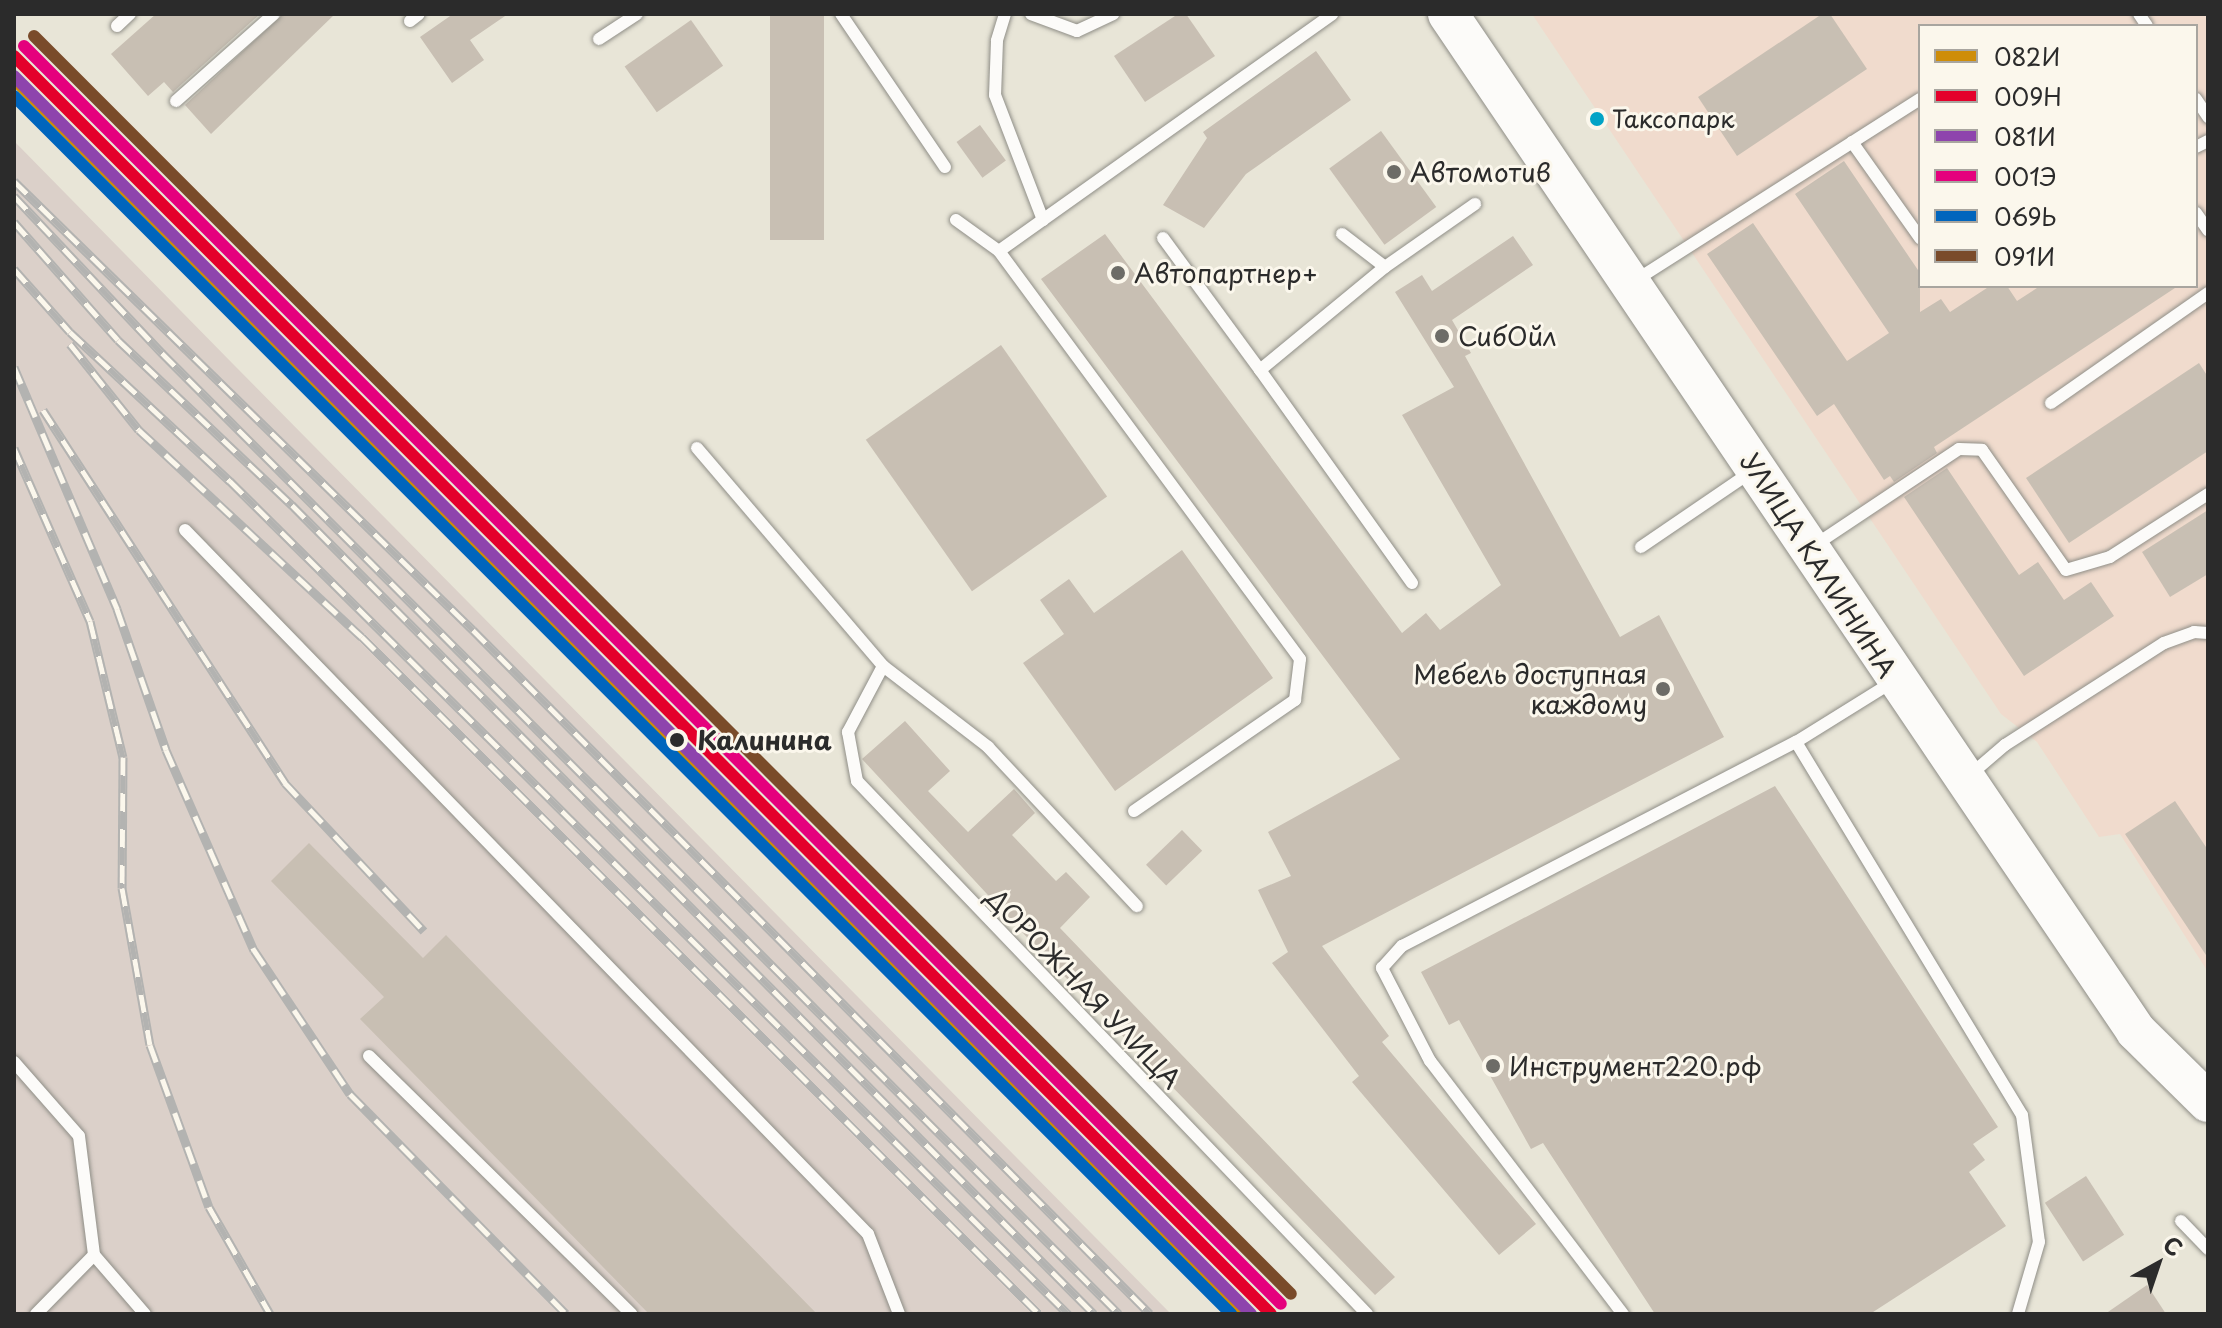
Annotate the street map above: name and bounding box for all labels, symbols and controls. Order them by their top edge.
legend [1918,24,2198,288]
text: 082И [1994,38,2060,74]
text: 009Н [1994,78,2062,114]
place label: Таксопарк [1612,105,1735,133]
marker: Таксопарк [1589,111,1605,127]
text: 081И [1994,118,2056,154]
place label: Автомотив [1410,156,1551,188]
text: 001Э [1994,158,2057,194]
marker: Автомотив [1385,163,1403,181]
text: 069Ь [1994,198,2057,234]
text: 091И [1994,238,2055,274]
place label: Автопартнер+ [1134,257,1318,289]
marker: Автопартнер+ [1109,264,1127,282]
place label: СибОйл [1458,320,1557,352]
marker: СибОйл [1433,327,1451,345]
street label: УЛИЦА КАЛИНИНА [1735,447,1903,683]
place label: Мебель доступная каждому [1413,658,1647,720]
marker: Мебель доступная каждому [1654,680,1672,698]
place label: Калинина [697,724,832,756]
marker: Калинина [664,727,690,753]
street label: ДОРОЖНАЯ УЛИЦА [980,881,1188,1095]
place label: Инструмент220.рф [1509,1050,1762,1082]
marker: Инструмент220.рф [1484,1057,1502,1075]
north arrow [2118,1224,2198,1304]
text: С [2157,1227,2191,1263]

